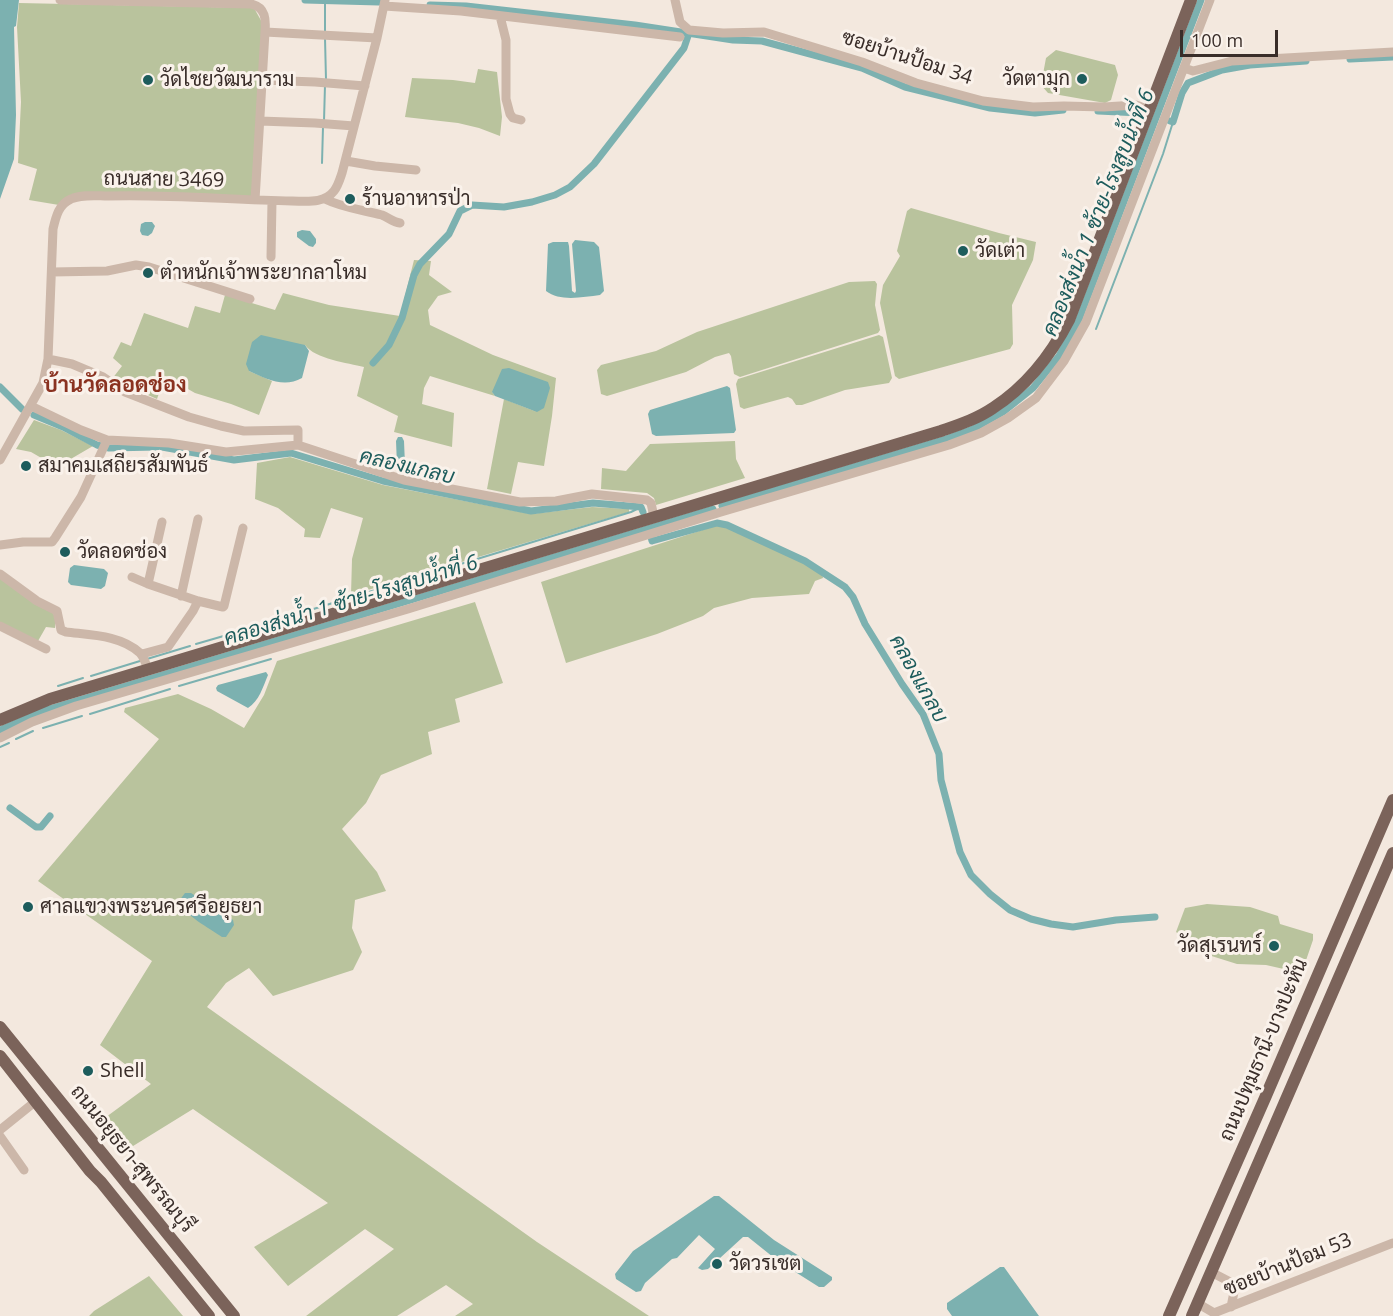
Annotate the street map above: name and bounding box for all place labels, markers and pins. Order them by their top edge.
place label: วัดตามุก [1002,67,1070,91]
place label: วัดไชยวัฒนาราม [160,68,294,92]
marker: วัดตามุก [1075,72,1089,86]
marker: วัดไชยวัฒนาราม [141,73,155,87]
place label: ร้านอาหารป่า [362,187,470,211]
marker: ร้านอาหารป่า [343,192,357,206]
place label: วัดเต่า [975,239,1025,263]
marker: วัดเต่า [956,244,970,258]
place label: ตำหนักเจ้าพระยากลาโหม [160,261,367,285]
marker: ตำหนักเจ้าพระยากลาโหม [141,266,155,280]
place label: สมาคมเสถียรสัมพันธ์ [38,454,208,478]
marker: สมาคมเสถียรสัมพันธ์ [19,459,33,473]
place label: วัดลอดช่อง [77,540,167,564]
marker: วัดลอดช่อง [58,545,72,559]
place label: ศาลแขวงพระนครศรีอยุธยา [40,895,262,919]
marker: ศาลแขวงพระนครศรีอยุธยา [21,900,35,914]
place label: วัดสุเรนทร์ [1177,934,1262,958]
marker: วัดสุเรนทร์ [1267,939,1281,953]
place label: Shell [100,1059,145,1083]
marker: Shell [81,1064,95,1078]
place label: วัดวรเชต [729,1252,801,1276]
marker: วัดวรเชต [710,1257,724,1271]

